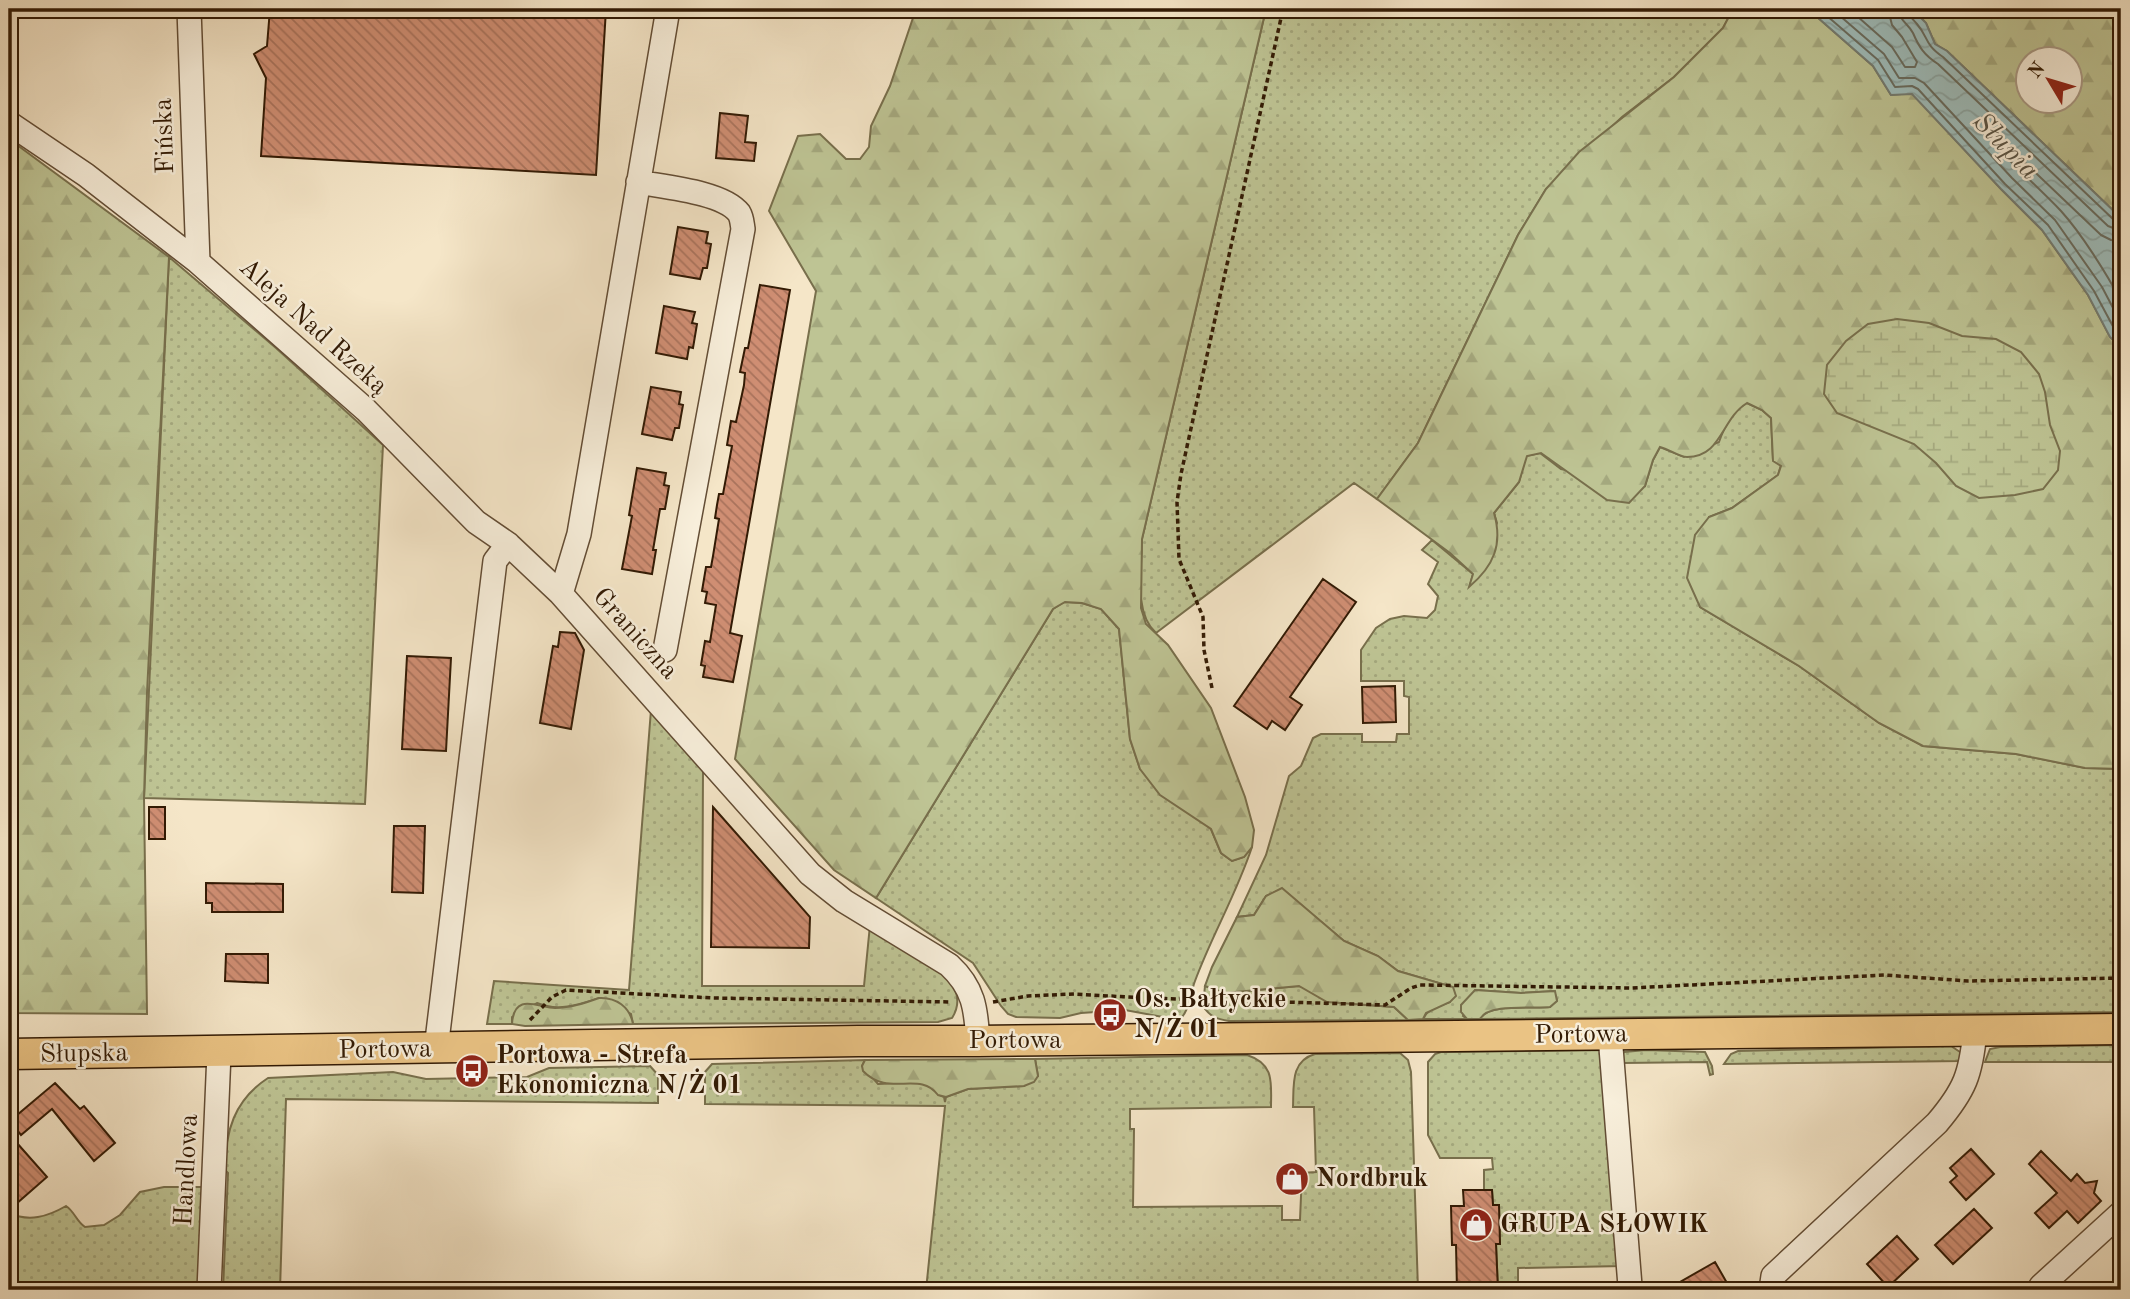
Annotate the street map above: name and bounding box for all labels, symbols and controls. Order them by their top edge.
north arrow [2014,46,2084,116]
text: N [2026,59,2050,83]
street label: Fińska [151,97,179,175]
water label: Słupia [1967,108,2043,186]
street label: Aleja Nad Rzeką [234,254,392,400]
street label: Graniczna [588,583,683,685]
place label: Os. Bałtyckie N/Ż 01 [1134,987,1286,1043]
bus stop icon: Os. Bałtyckie N/Ż 01 [1091,996,1129,1034]
street label: Portowa [1534,1021,1628,1049]
street label: Portowa [968,1028,1062,1054]
street label: Portowa [338,1036,432,1064]
street label: Słupska [40,1040,129,1068]
place label: Portowa - Strefa Ekonomiczna N/Ż 01 [496,1043,743,1099]
bus stop icon: Portowa - Strefa Ekonomiczna N/Ż 01 [453,1052,491,1090]
street label: Handlowa [171,1113,203,1227]
shop icon: Nordbruk [1273,1160,1311,1198]
place label: Nordbruk [1316,1166,1429,1192]
shop icon: GRUPA SŁOWIK [1457,1206,1495,1244]
place label: GRUPA SŁOWIK [1500,1212,1708,1238]

